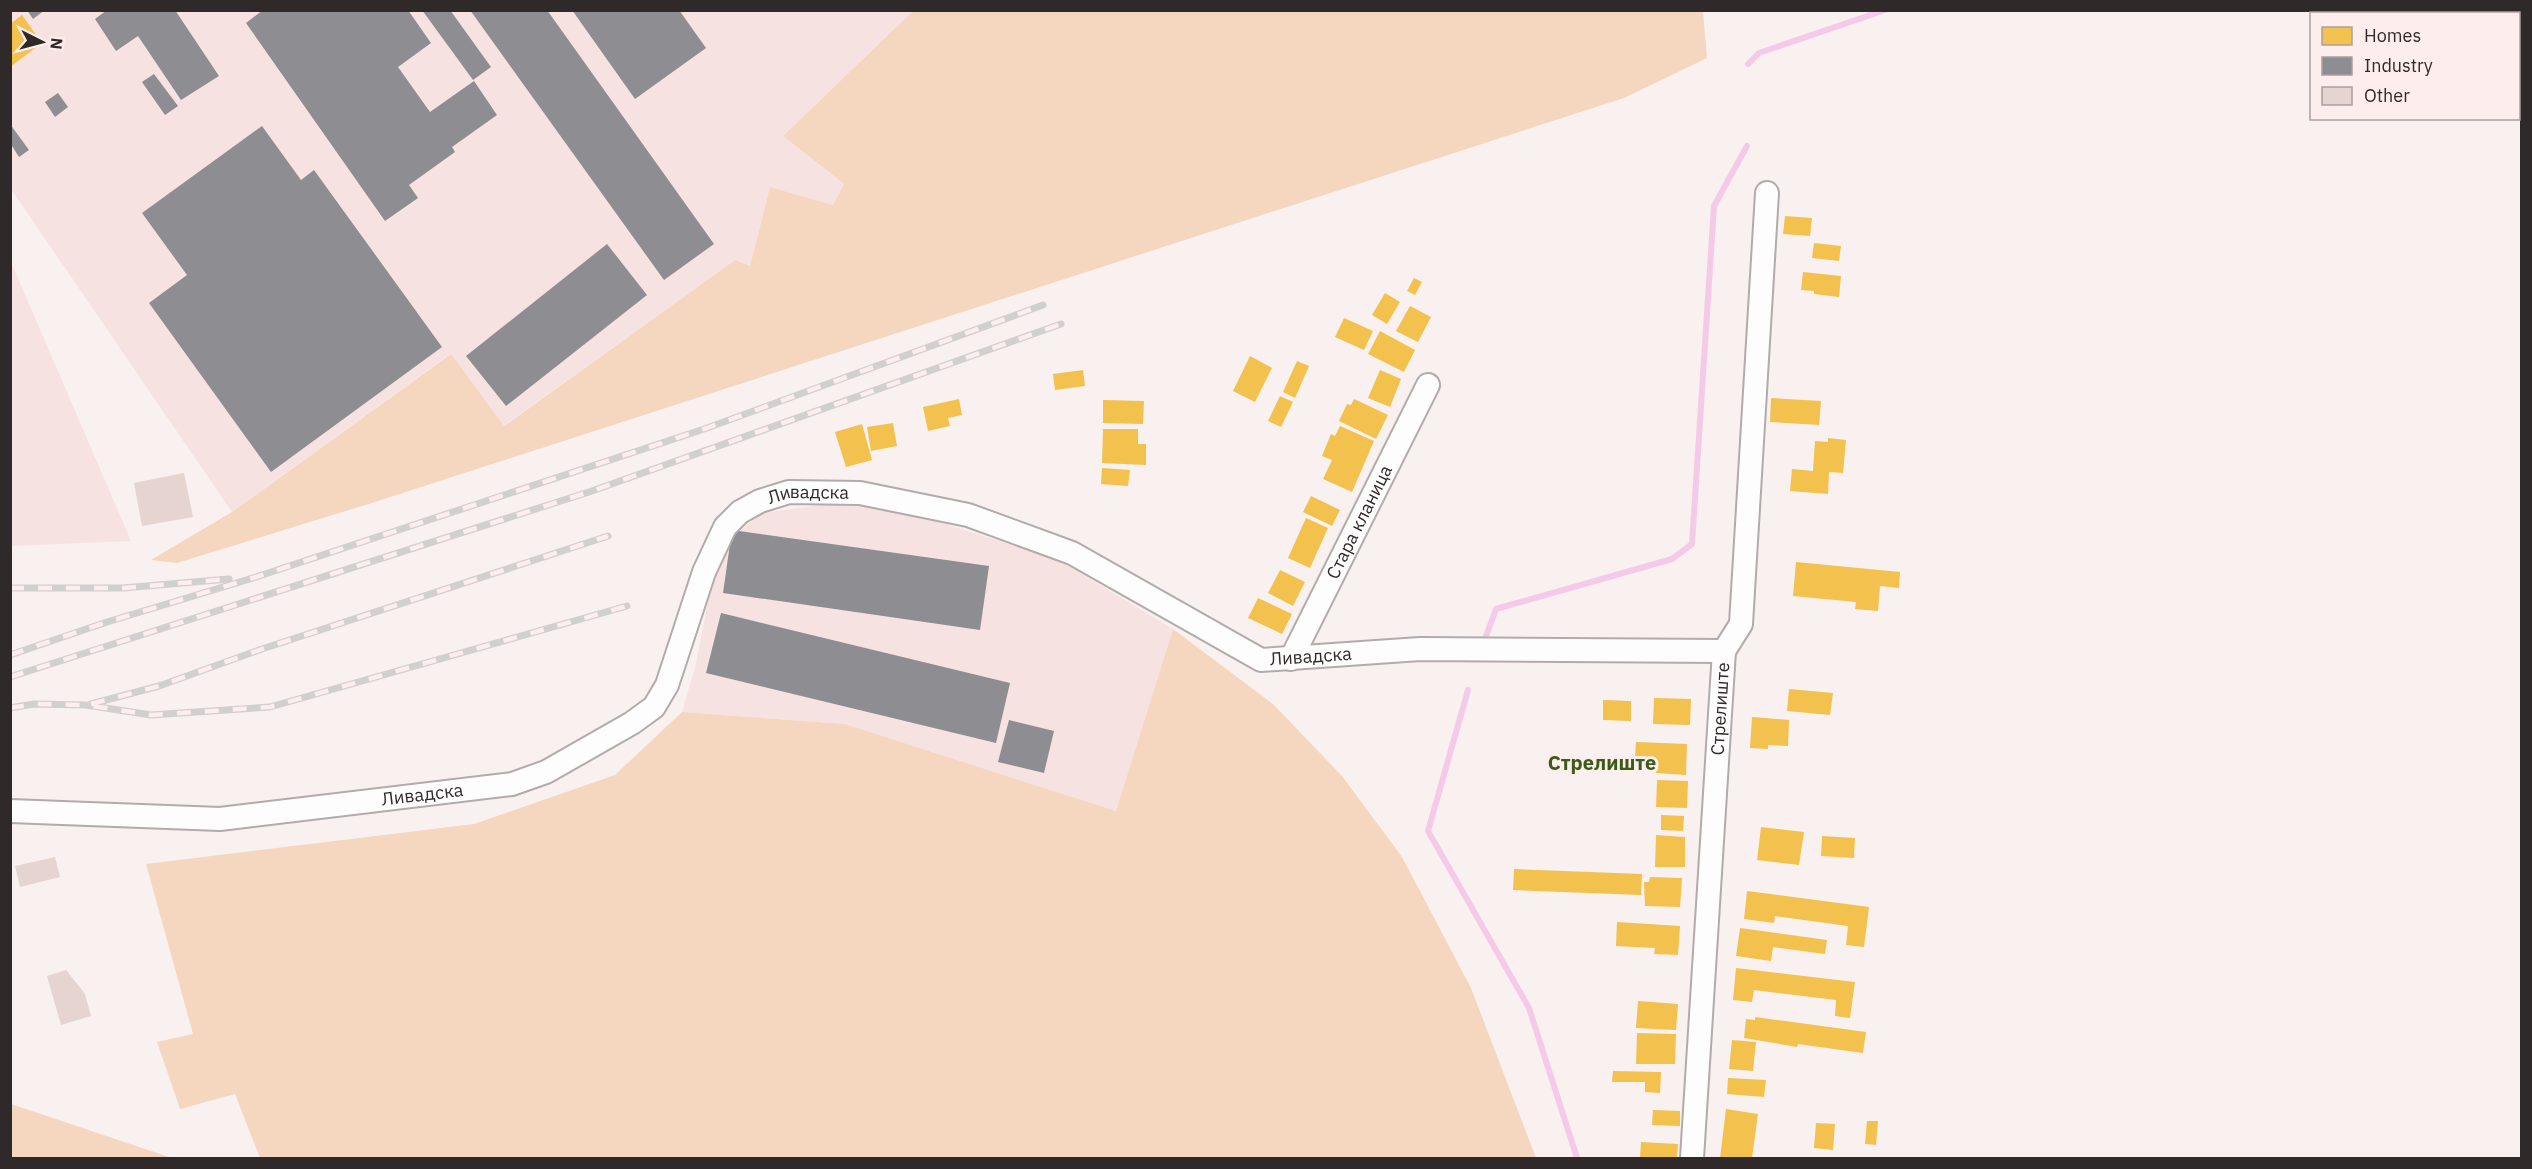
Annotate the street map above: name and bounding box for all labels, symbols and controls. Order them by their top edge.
north arrow [12,12,72,72]
legend [2310,12,2520,120]
text: Homes [2364,24,2421,47]
text: N [46,37,67,50]
text: Industry [2364,54,2433,77]
text: Other [2364,84,2410,107]
street label: Стара кланица [1321,461,1397,583]
street label: Ливадска [764,480,850,509]
street label: Ливадска [1269,642,1353,670]
street label: Стрелиште [1705,661,1734,756]
district label: Стрелиште [1548,749,1656,776]
street label: Ливадска [380,778,465,811]

